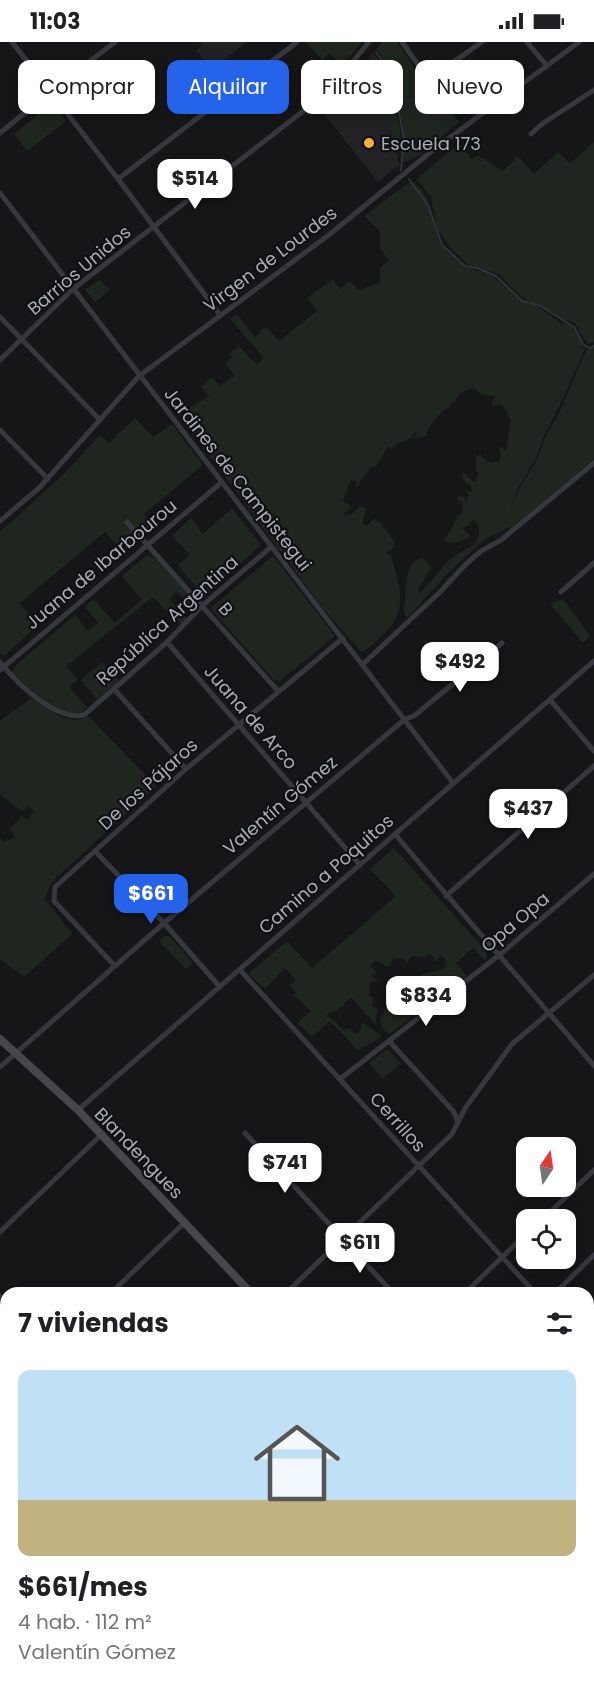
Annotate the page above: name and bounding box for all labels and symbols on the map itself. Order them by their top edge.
place label: Escuela 173 [381,131,481,156]
marker: Escuela 173 [362,136,376,150]
pin: $514 [159,159,231,210]
street label: Virgen de Lourdes [198,200,342,318]
street label: Barrios Unidos [22,219,136,321]
street label: Jardines de Campistegui [158,382,318,576]
street label: Juana de Ibarbourou [20,493,182,635]
street label: República Argentina [91,549,243,691]
street label: B [213,597,239,621]
pin: $492 [424,642,496,693]
street label: Juana de Arco [199,659,303,775]
street label: De los Pájaros [93,733,203,835]
street label: Valentín Gómez [218,750,342,860]
pin: $437 [492,789,564,840]
street label: Camino a Poquitos [253,808,399,940]
pin: $661 [115,874,187,925]
street label: Opa Opa [476,886,554,958]
pin: $834 [390,976,462,1027]
street label: Cerrillos [364,1087,432,1157]
street label: Blandengues [89,1102,189,1204]
north arrow [516,1137,576,1197]
pin: $741 [249,1143,321,1194]
pin: $611 [324,1223,396,1274]

